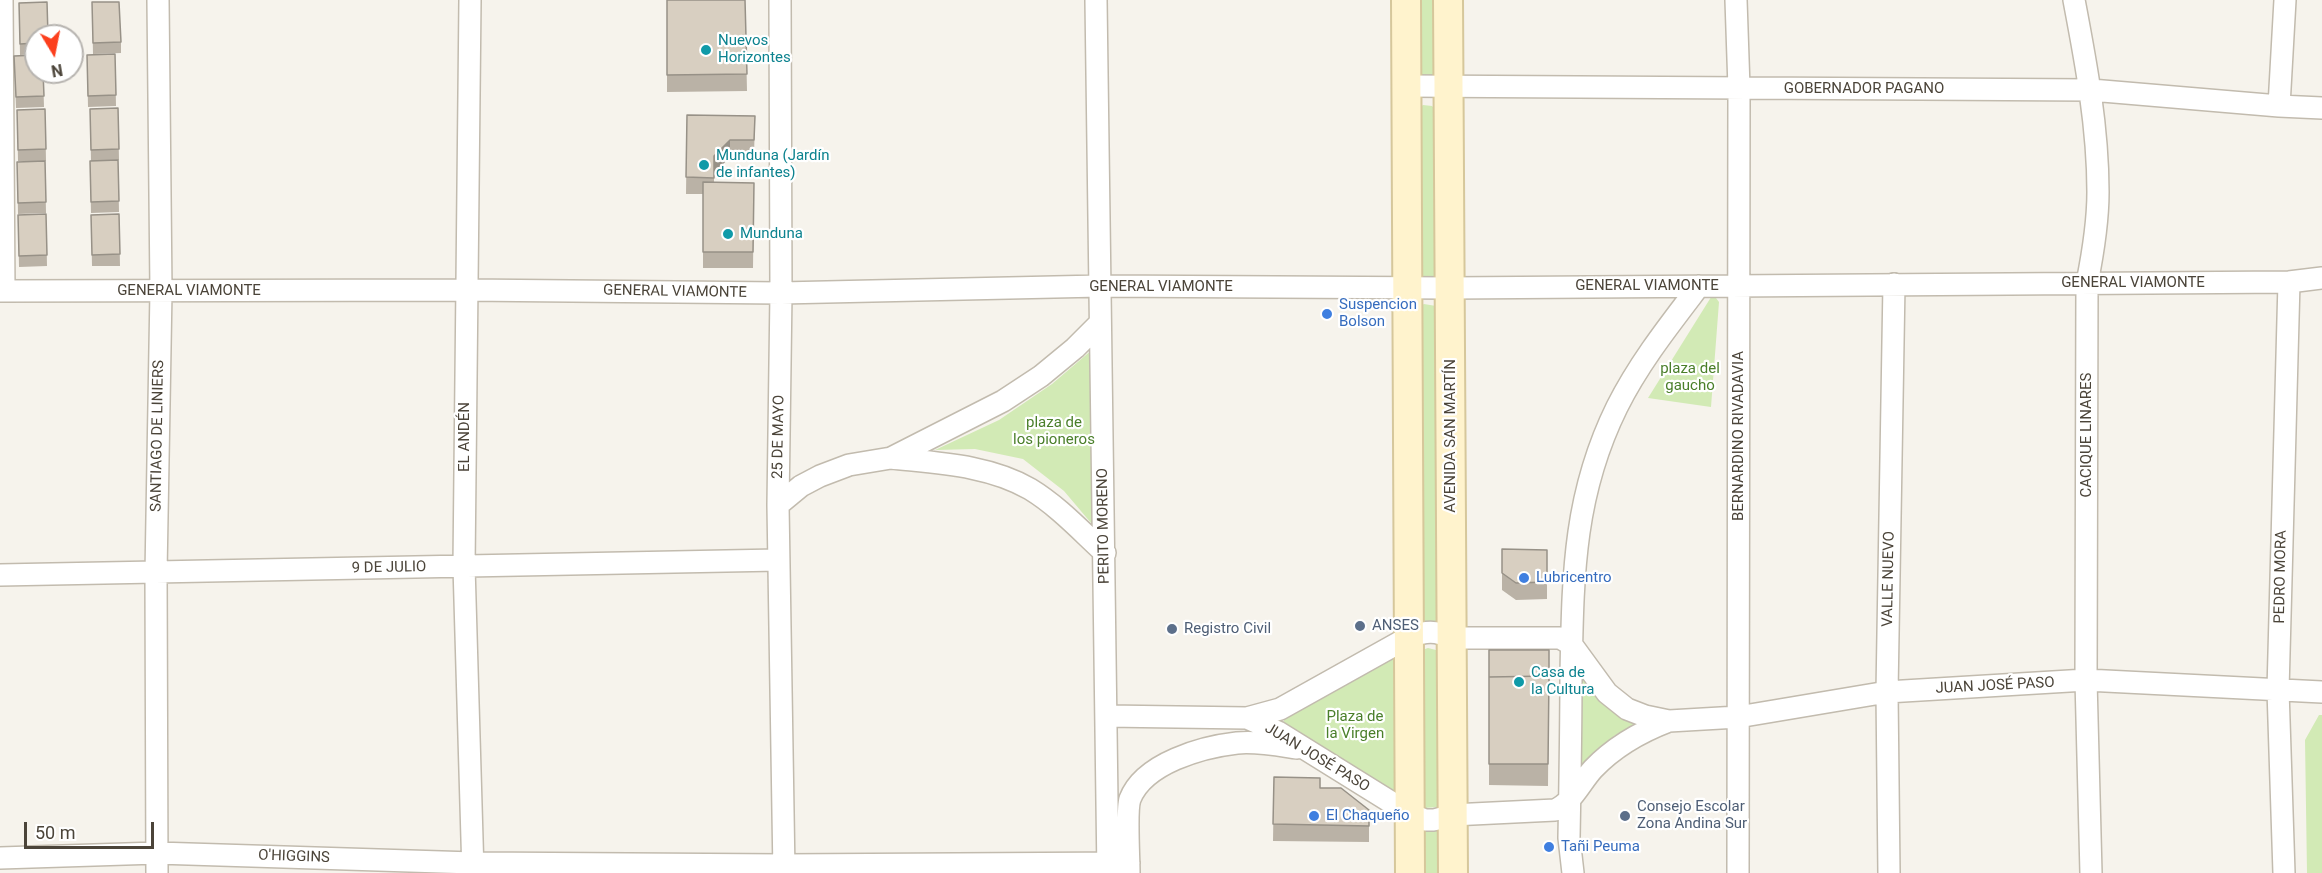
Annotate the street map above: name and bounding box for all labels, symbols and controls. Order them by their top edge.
north arrow [24,24,84,84]
place label: Nuevos Horizontes [718,32,791,67]
marker: Nuevos Horizontes [699,43,713,57]
text: N [50,60,64,81]
street label: GOBERNADOR PAGANO [1784,80,1944,98]
place label: Munduna (Jardín de infantes) [716,147,830,182]
marker: Munduna (Jardín de infantes) [697,158,711,172]
place label: Munduna [740,225,803,243]
marker: Munduna [721,227,735,241]
street label: GENERAL VIAMONTE [2061,274,2205,292]
street label: GENERAL VIAMONTE [1575,277,1719,295]
street label: GENERAL VIAMONTE [1089,278,1233,296]
street label: GENERAL VIAMONTE [117,282,261,300]
street label: GENERAL VIAMONTE [603,282,747,302]
place label: Suspencion Bolson [1339,296,1417,331]
marker: Suspencion Bolson [1320,307,1334,321]
street label: BERNARDINO RIVADAVIA [1730,351,1748,521]
street label: AVENIDA SAN MARTÍN [1442,359,1460,513]
street label: SANTIAGO DE LINIERS [148,360,168,512]
park label: plaza del gaucho [1660,360,1720,395]
street label: CACIQUE LINARES [2078,372,2096,498]
street label: 25 DE MAYO [769,395,789,479]
street label: EL ANDÉN [456,402,474,472]
park label: plaza de los pioneros [1013,414,1095,449]
street label: PERITO MORENO [1094,468,1114,584]
street label: PEDRO MORA [2271,530,2291,624]
street label: VALLE NUEVO [1879,531,1899,627]
street label: 9 DE JULIO [351,558,427,578]
place label: Lubricentro [1536,569,1612,587]
marker: Lubricentro [1517,571,1531,585]
place label: ANSES [1372,617,1419,635]
marker: ANSES [1353,619,1367,633]
place label: Registro Civil [1184,620,1271,638]
marker: Registro Civil [1165,622,1179,636]
place label: Casa de la Cultura [1531,664,1594,699]
street label: JUAN JOSÉ PASO [1935,674,2055,698]
marker: Casa de la Cultura [1512,675,1526,689]
park label: Plaza de la Virgen [1326,708,1384,743]
street label: JUAN JOSÉ PASO [1261,720,1373,796]
place label: Consejo Escolar Zona Andina Sur [1637,798,1747,833]
place label: El Chaqueño [1326,807,1410,825]
marker: El Chaqueño [1307,809,1321,823]
marker: Consejo Escolar Zona Andina Sur [1618,809,1632,823]
scale bar [27,810,158,848]
text: 50 m [35,822,75,843]
place label: Tañi Peuma [1561,838,1640,856]
marker: Tañi Peuma [1542,840,1556,854]
street label: O'HIGGINS [258,847,330,867]

